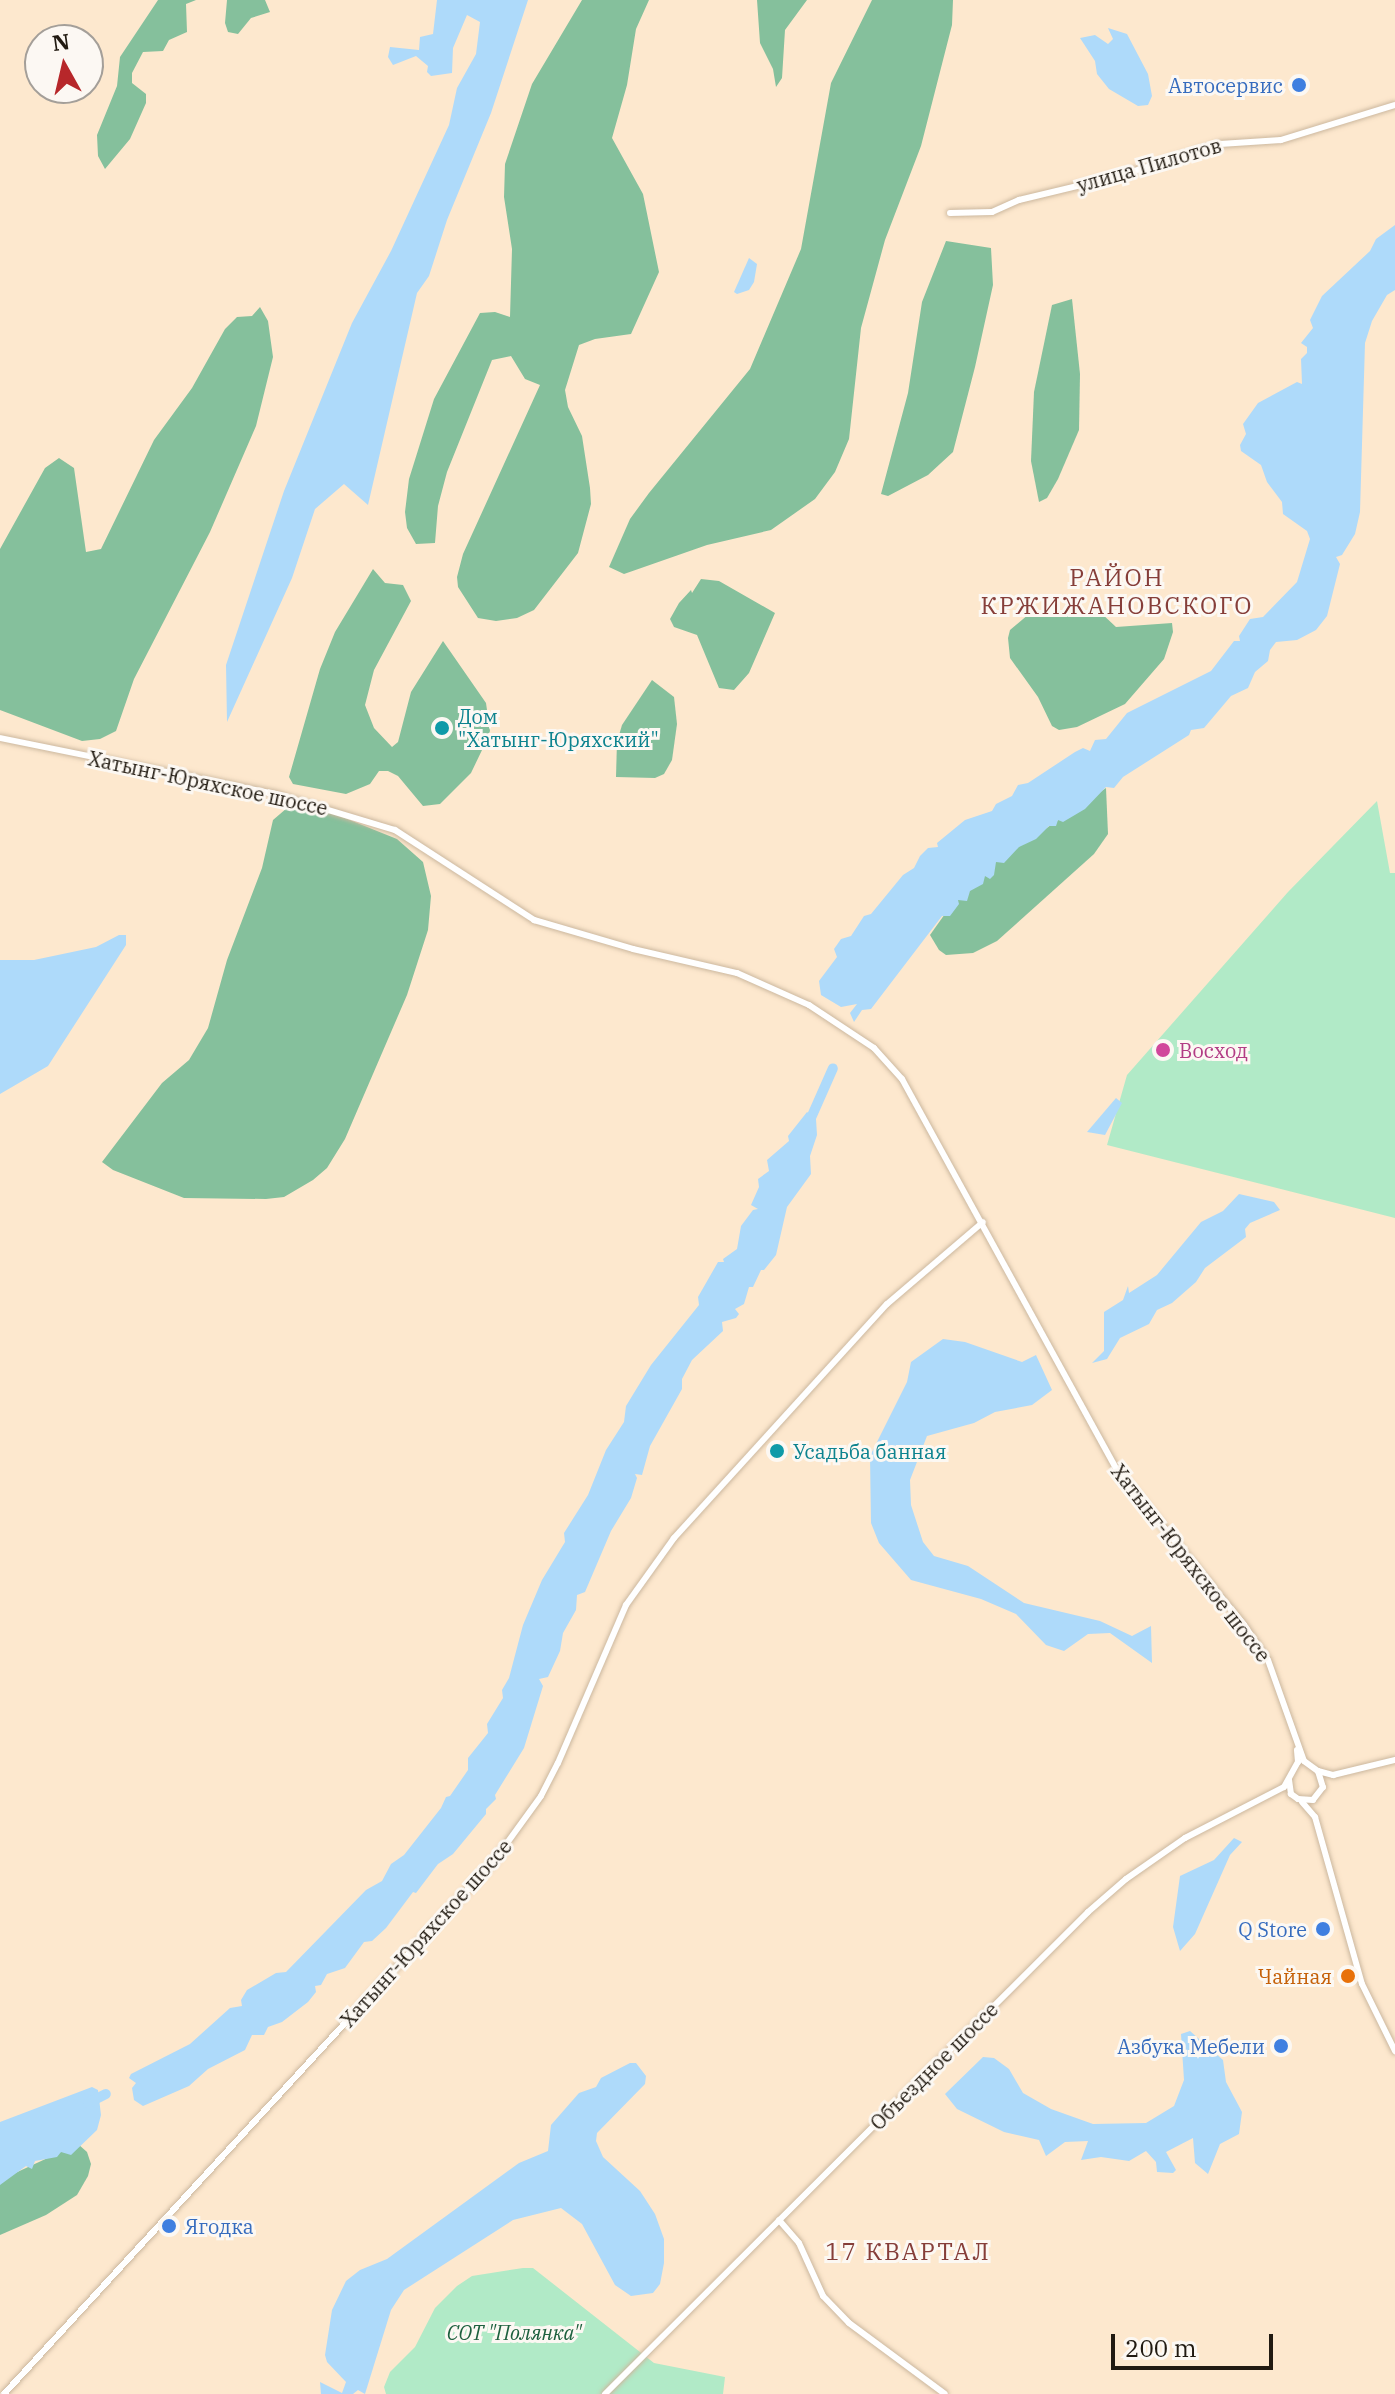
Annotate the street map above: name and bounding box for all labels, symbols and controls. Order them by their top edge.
north arrow [24,24,104,104]
text: N [50,26,72,57]
place label: Автосервис [1168,73,1283,97]
marker: Автосервис [1290,76,1308,94]
street label: улица Пилотов [1074,133,1224,197]
district label: РАЙОН КРЖИЖАНОВСКОГО [981,564,1253,620]
place label: Дом "Хатынг-Юряхский" [458,704,659,751]
marker: Дом "Хатынг-Юряхский" [433,719,451,737]
street label: Хатынг-Юряхское шоссе [86,746,330,820]
place label: Восход [1179,1038,1248,1062]
marker: Восход [1154,1041,1172,1059]
place label: Усадьба банная [793,1439,947,1463]
marker: Усадьба банная [768,1442,786,1460]
street label: Хатынг-Юряхское шоссе [1106,1460,1276,1666]
street label: Хатынг-Юряхское шоссе [335,1834,517,2032]
place label: Q Store [1238,1917,1307,1941]
marker: Q Store [1314,1920,1332,1938]
place label: Чайная [1258,1964,1332,1988]
marker: Чайная [1339,1967,1357,1985]
street label: Объездное шоссе [865,1997,1003,2135]
place label: Азбука Мебели [1117,2034,1265,2058]
marker: Азбука Мебели [1272,2037,1290,2055]
place label: Ягодка [185,2214,254,2238]
marker: Ягодка [160,2217,178,2235]
district label: 17 КВАРТАЛ [825,2238,991,2266]
scale bar [1115,2318,1277,2368]
park label: СОТ "Полянка" [447,2320,581,2344]
text: 200 m [1125,2332,1197,2364]

